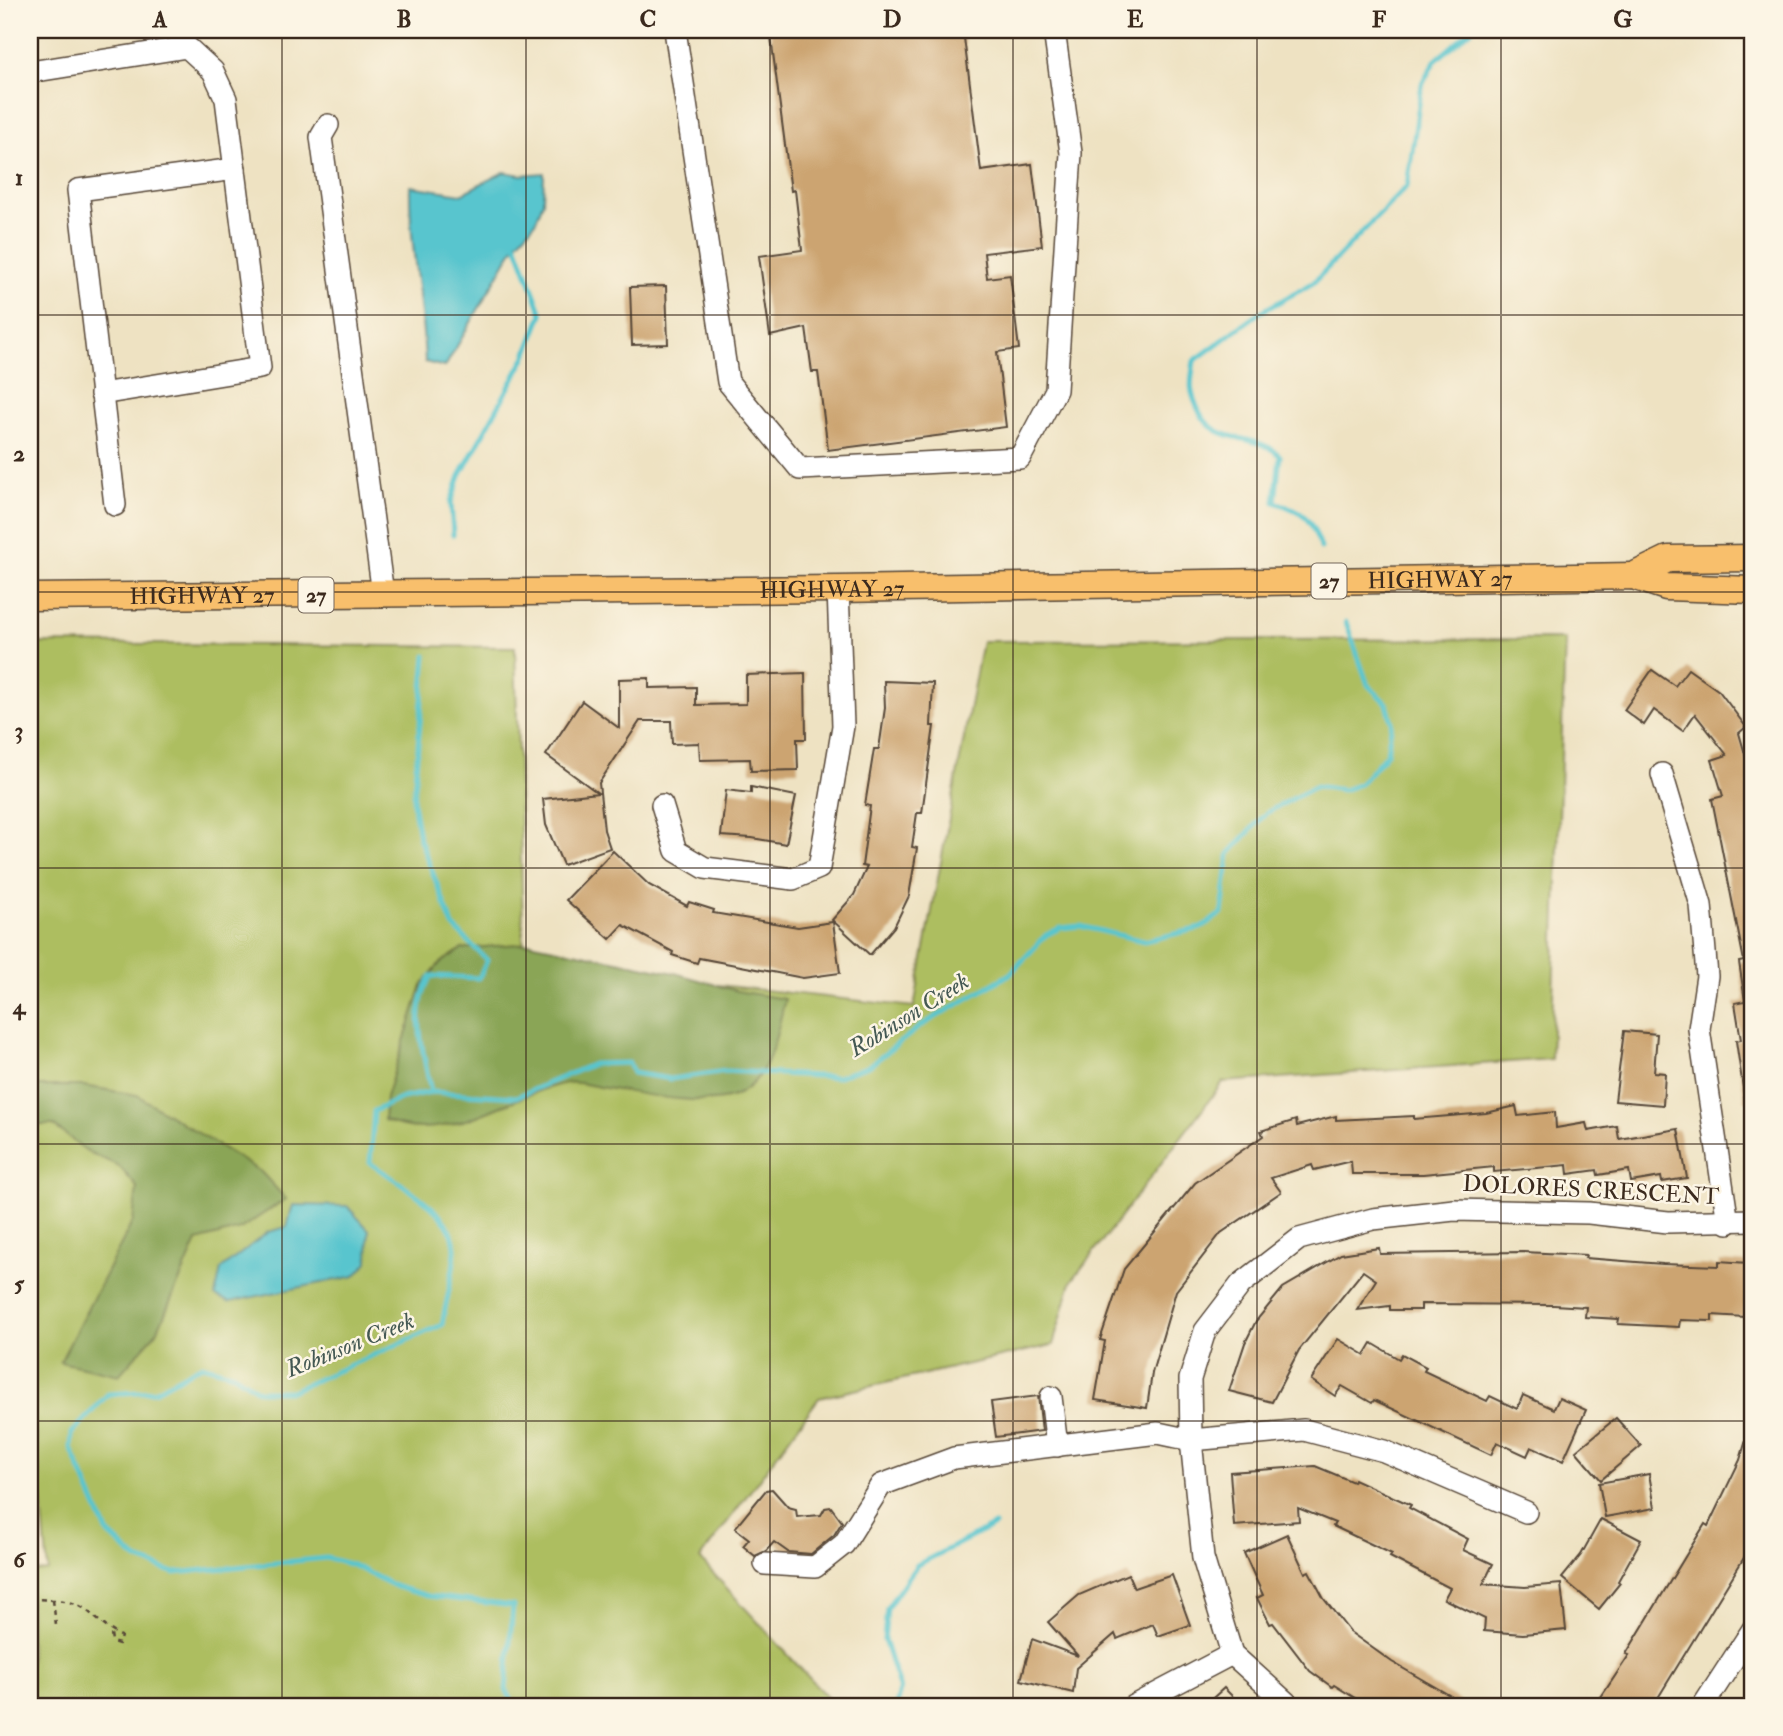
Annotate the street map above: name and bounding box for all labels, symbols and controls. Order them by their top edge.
text: A [152,5,168,34]
text: B [396,5,412,34]
text: C [640,5,656,34]
text: D [883,5,901,34]
text: E [1127,5,1144,34]
text: F [1372,5,1387,34]
text: G [1613,5,1633,34]
text: 1 [15,163,23,192]
text: 2 [13,439,25,468]
street label: HIGHWAY 27 [1367,563,1513,595]
road number: 27 [1312,564,1346,598]
street label: HIGHWAY 27 [759,573,905,604]
road number: 27 [298,578,334,612]
street label: HIGHWAY 27 [129,580,275,611]
text: 3 [15,716,23,745]
water label: Robinson Creek [842,966,975,1065]
text: 4 [12,992,27,1021]
street label: DOLORES CRESCENT [1462,1169,1720,1211]
text: 5 [14,1269,25,1298]
water label: Robinson Creek [280,1305,419,1385]
text: 6 [13,1545,27,1574]

